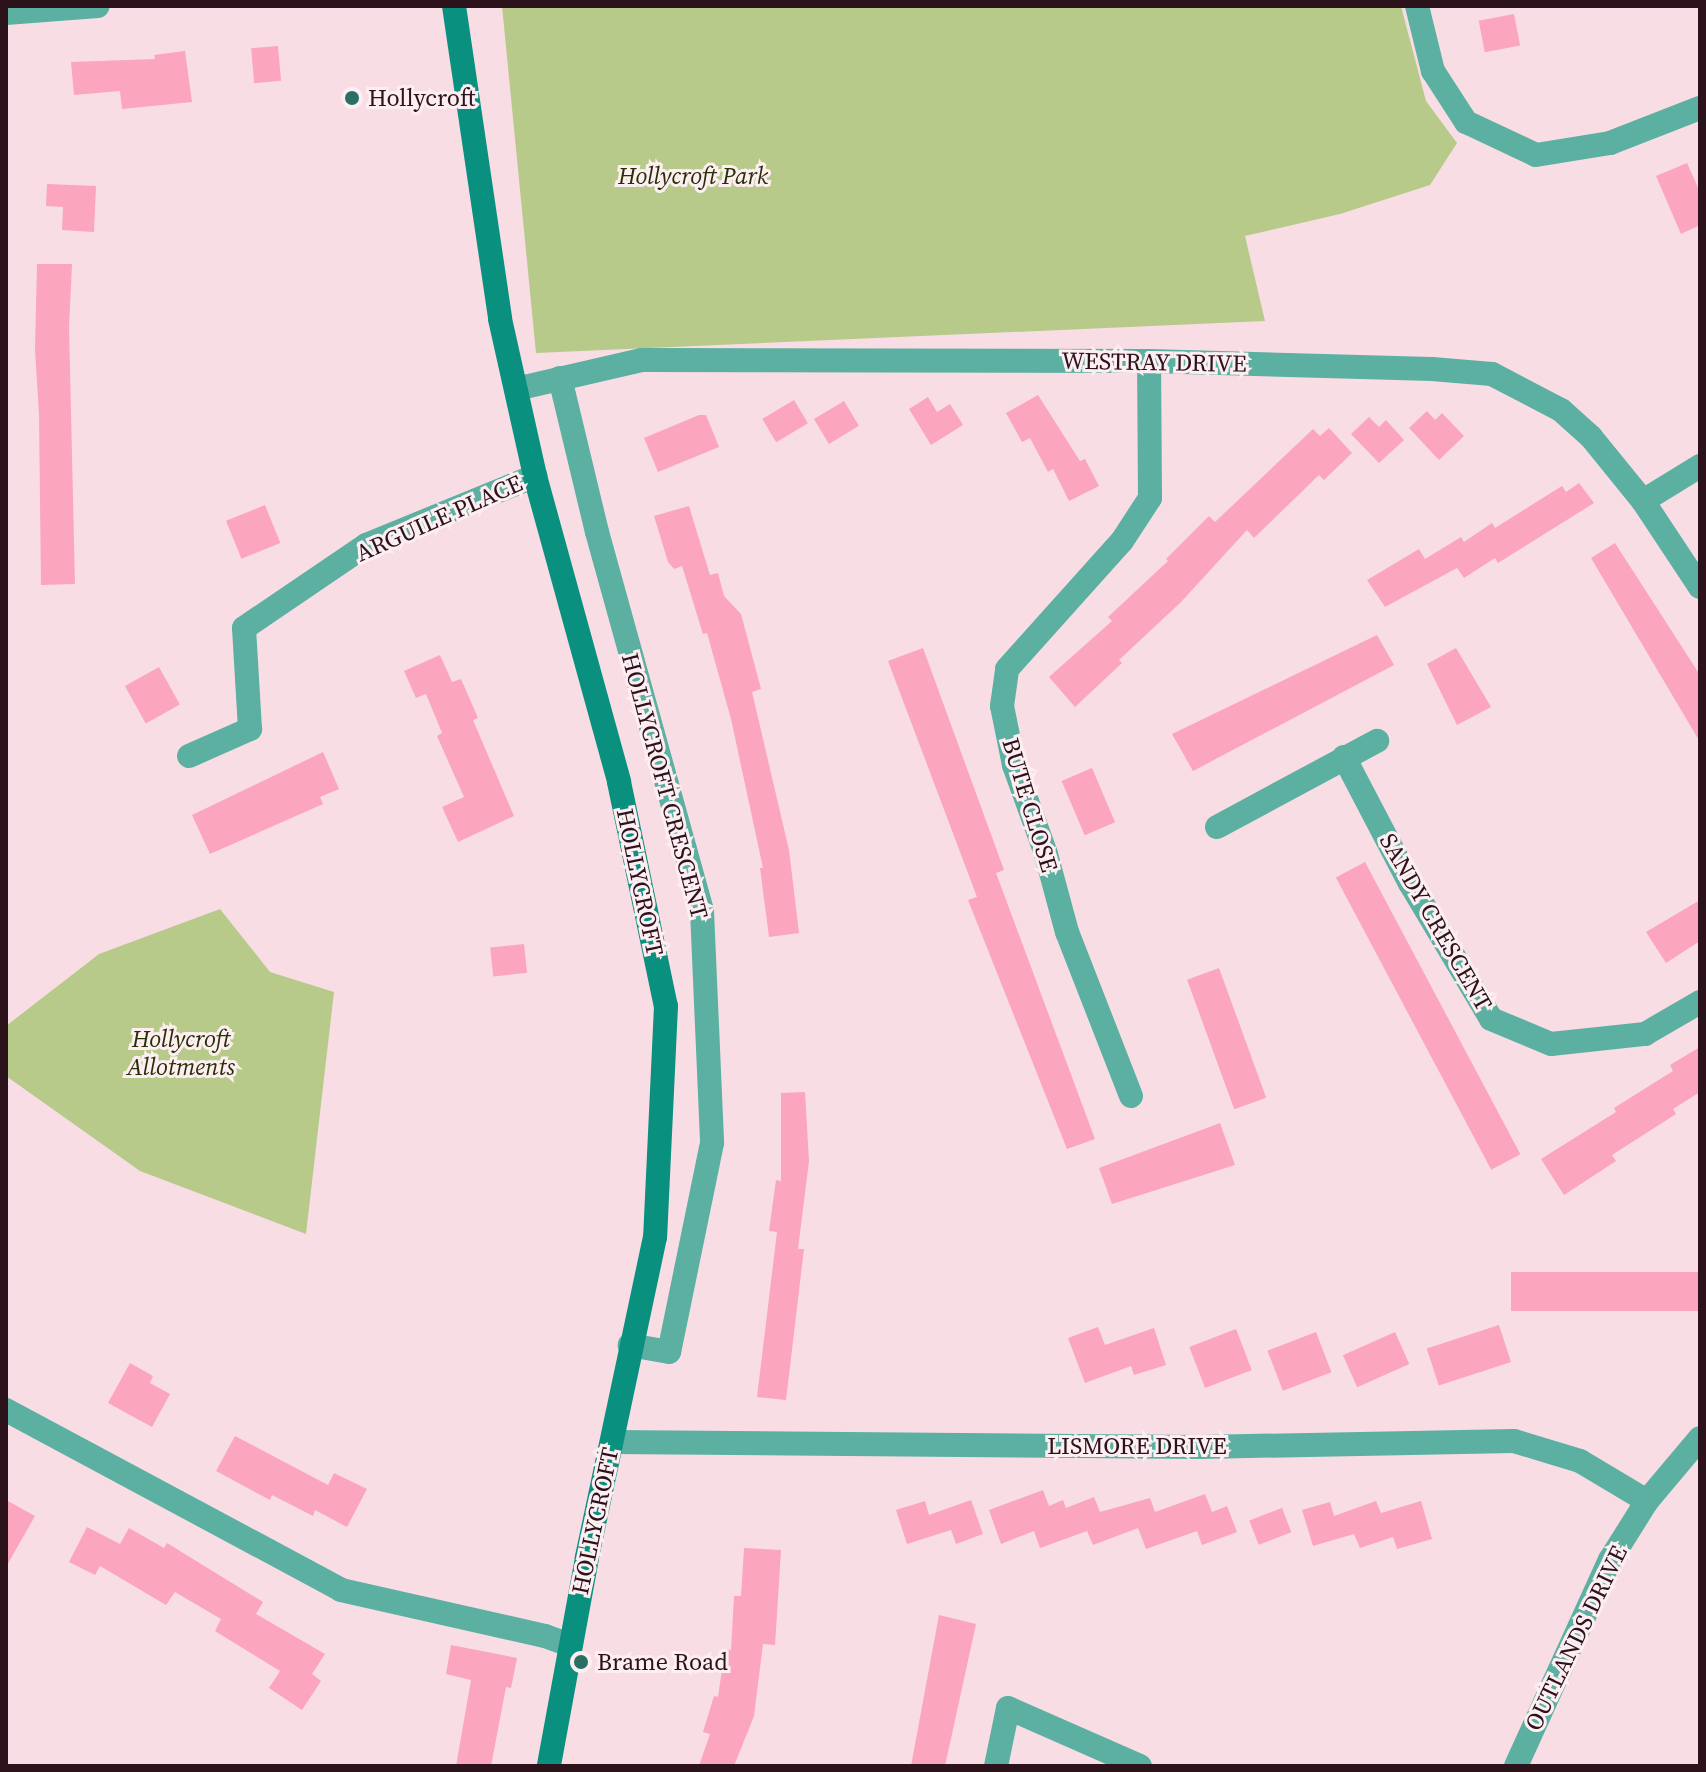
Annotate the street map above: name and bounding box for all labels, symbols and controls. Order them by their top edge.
place label: Hollycroft [368,84,475,112]
marker: Hollycroft [343,89,361,107]
park label: Hollycroft Park [618,162,768,190]
street label: WESTRAY DRIVE [1061,346,1247,378]
street label: ARGUILE PLACE [351,468,527,568]
street label: HOLLYCROFT CRESCENT [616,650,714,922]
street label: BUTE CLOSE [996,735,1064,875]
street label: HOLLYCROFT [610,806,670,958]
street label: SANDY CRESCENT [1373,828,1499,1016]
park label: Hollycroft Allotments [127,1025,235,1081]
street label: LISMORE DRIVE [1047,1432,1227,1460]
street label: HOLLYCROFT [565,1445,625,1597]
street label: OUTLANDS DRIVE [1519,1541,1633,1735]
place label: Brame Road [597,1648,728,1676]
marker: Brame Road [572,1653,590,1671]

